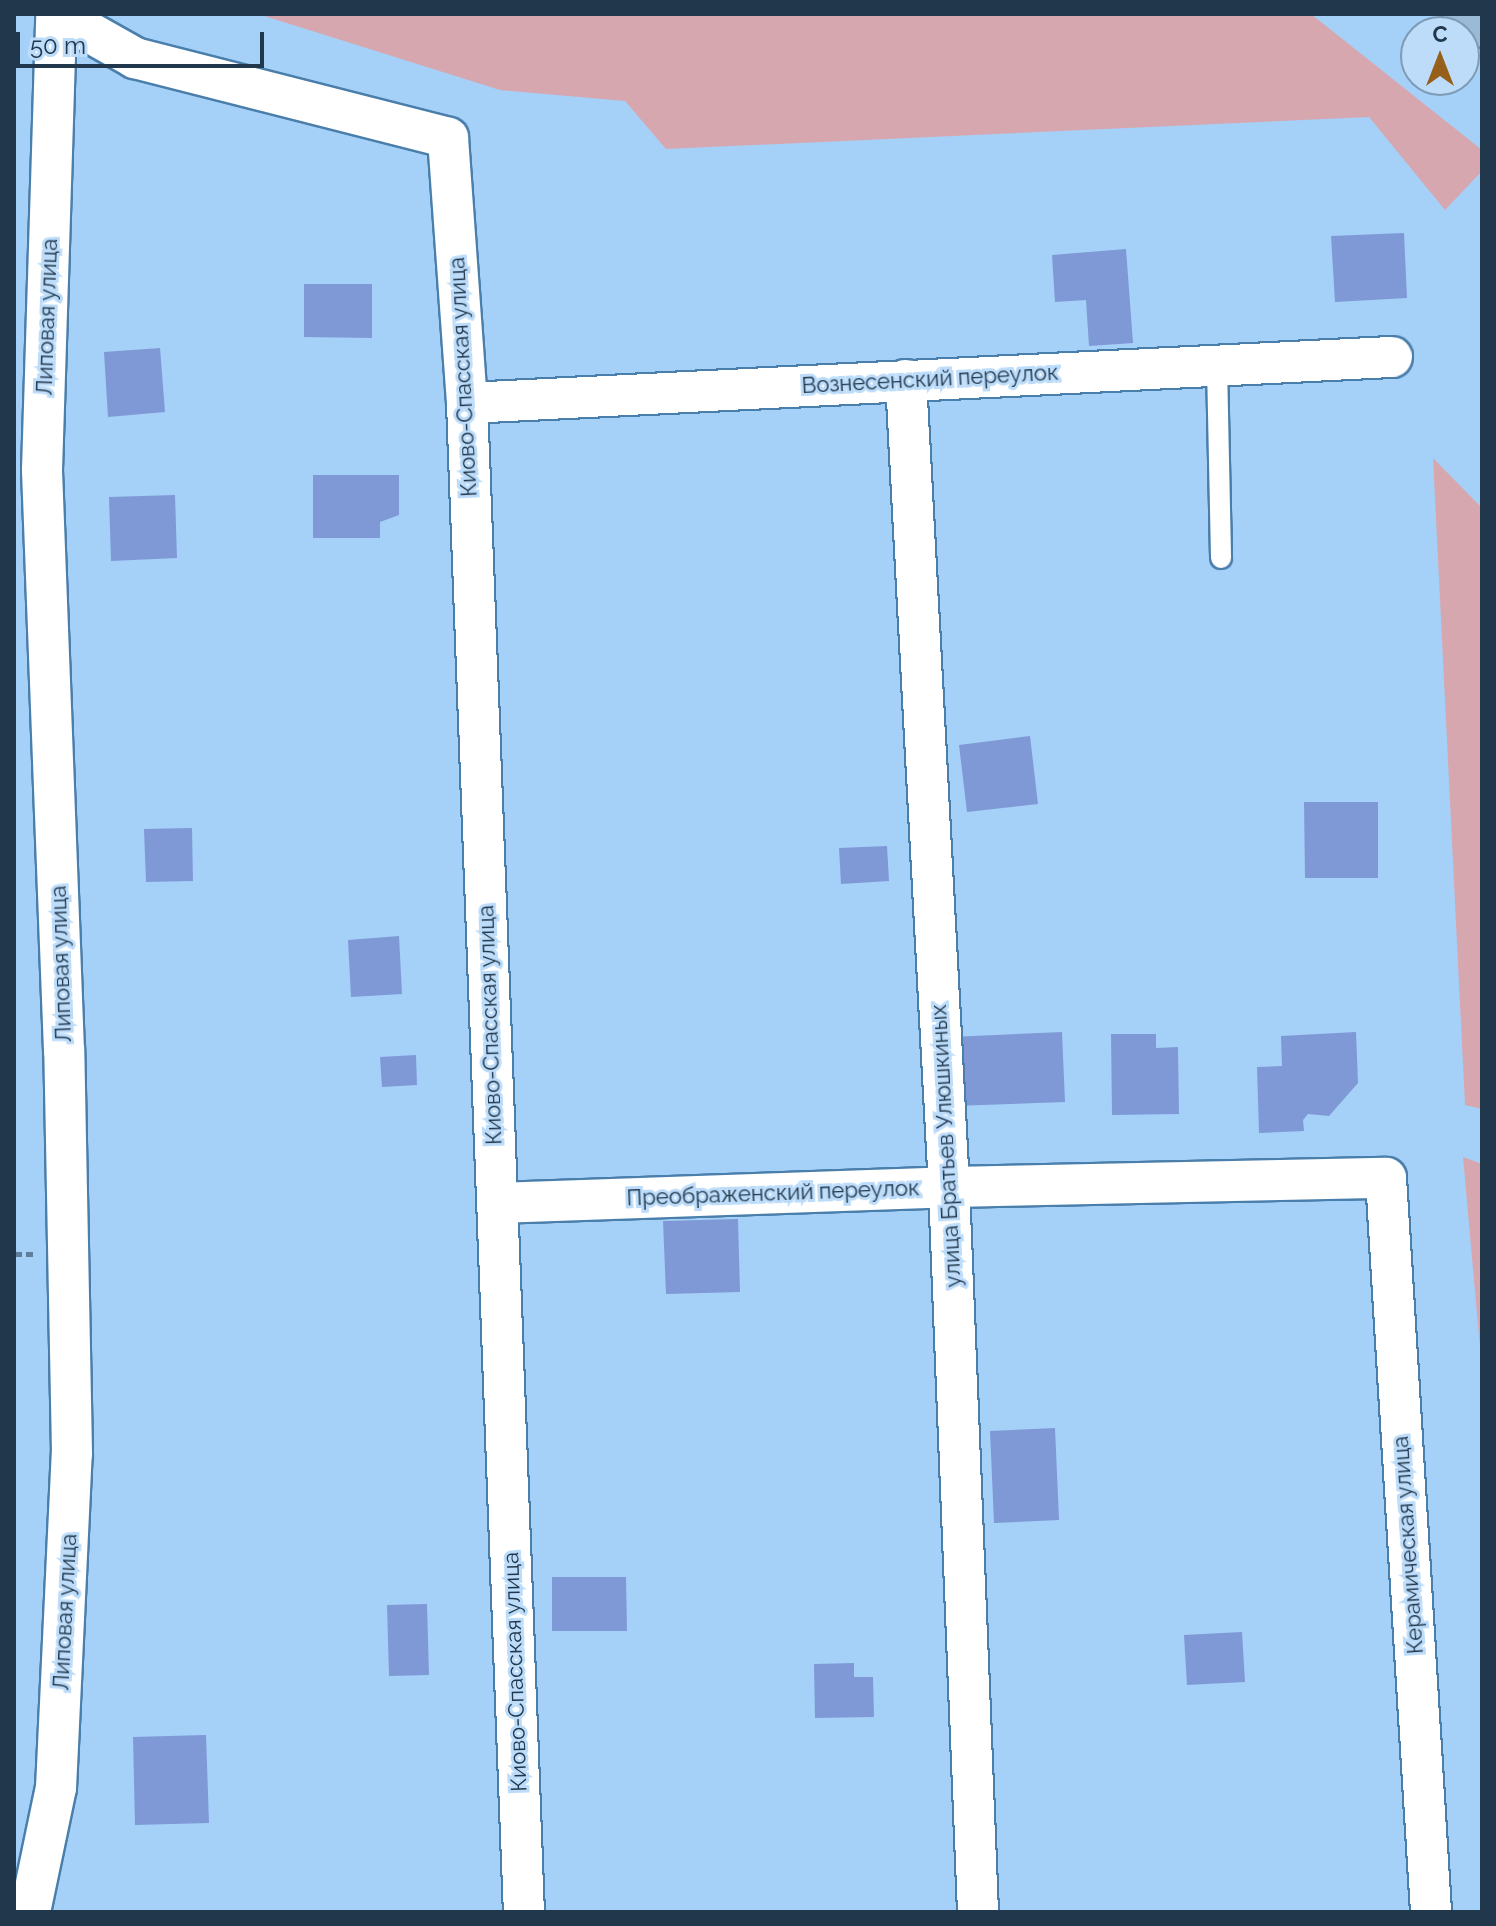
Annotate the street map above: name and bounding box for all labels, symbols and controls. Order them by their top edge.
scale bar [20,16,268,66]
north arrow [1400,16,1480,96]
text: С [1432,21,1448,47]
text: 50 m [30,31,86,60]
street label: Липовая улица [31,238,63,396]
street label: Киово-Спасская улица [444,256,482,498]
street label: Вознесенский переулок [801,359,1059,399]
street label: Липовая улица [45,885,77,1043]
street label: Киово-Спасская улица [473,904,507,1146]
street label: улица Братьев Улюшкиных [925,1004,967,1288]
street label: Преображенский переулок [626,1175,920,1211]
street label: Керамическая улица [1387,1435,1429,1655]
street label: Липовая улица [48,1533,82,1691]
street label: Киово-Спасская улица [498,1551,532,1793]

